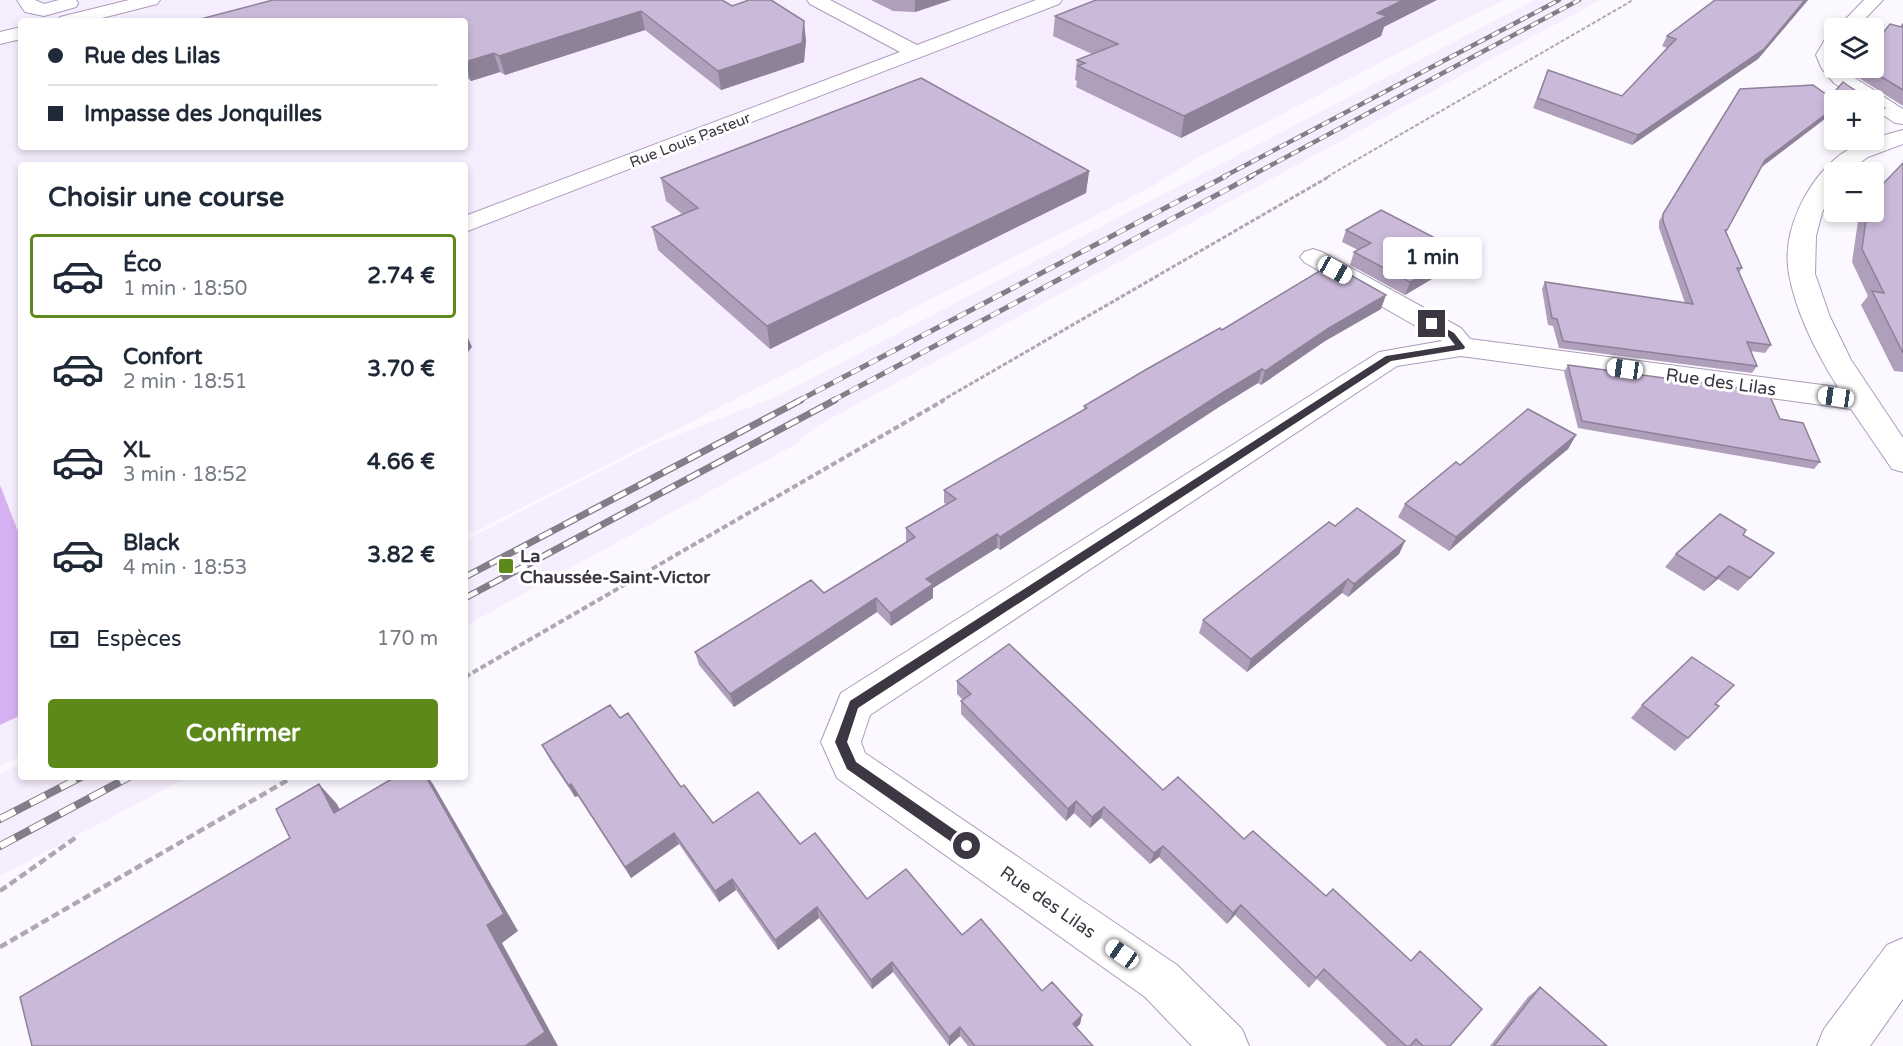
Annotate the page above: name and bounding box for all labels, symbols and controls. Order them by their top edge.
map controls [1824,18,1884,222]
button: layers [1824,18,1884,78]
text: Rue des Lilas [84,43,220,69]
button: + [1824,90,1884,150]
text: Impasse des Jonquilles [84,101,322,127]
street label: Rue Louis Pasteur [627,109,753,171]
button: − [1824,162,1884,222]
text: Choisir une course [48,181,284,214]
callout: 1 min [1382,237,1482,279]
text: 1 min [1406,246,1459,270]
icon: car [51,249,105,303]
text: Éco [123,251,162,277]
car [1315,253,1355,287]
text: 2.74 € [367,263,435,289]
text: 1 min · 18:50 [123,277,247,301]
route end [1418,310,1445,337]
icon: car [51,342,105,396]
text: Confort [123,344,202,370]
text: 3.70 € [367,356,435,382]
car [1606,358,1644,380]
street label: Rue des Lilas [1664,363,1778,401]
text: 2 min · 18:51 [123,370,247,394]
car [1817,386,1855,408]
icon: car [51,435,105,489]
text: XL [123,437,150,463]
text: 4.66 € [367,449,435,475]
text: 3 min · 18:52 [123,463,247,487]
icon: car [51,528,105,582]
text: Black [123,530,180,556]
text: 3.82 € [367,542,435,568]
place label: La Chaussée-Saint-Victor [520,545,711,588]
text: 4 min · 18:53 [123,556,247,580]
marker: La Chaussée-Saint-Victor [497,557,515,575]
icon: cash [48,623,81,656]
text: Espèces [96,626,181,652]
text: 170 m [377,627,438,651]
button: Confirmer [48,699,438,768]
route start [953,832,980,859]
street label: Rue des Lilas [996,861,1100,943]
car [1102,936,1142,972]

